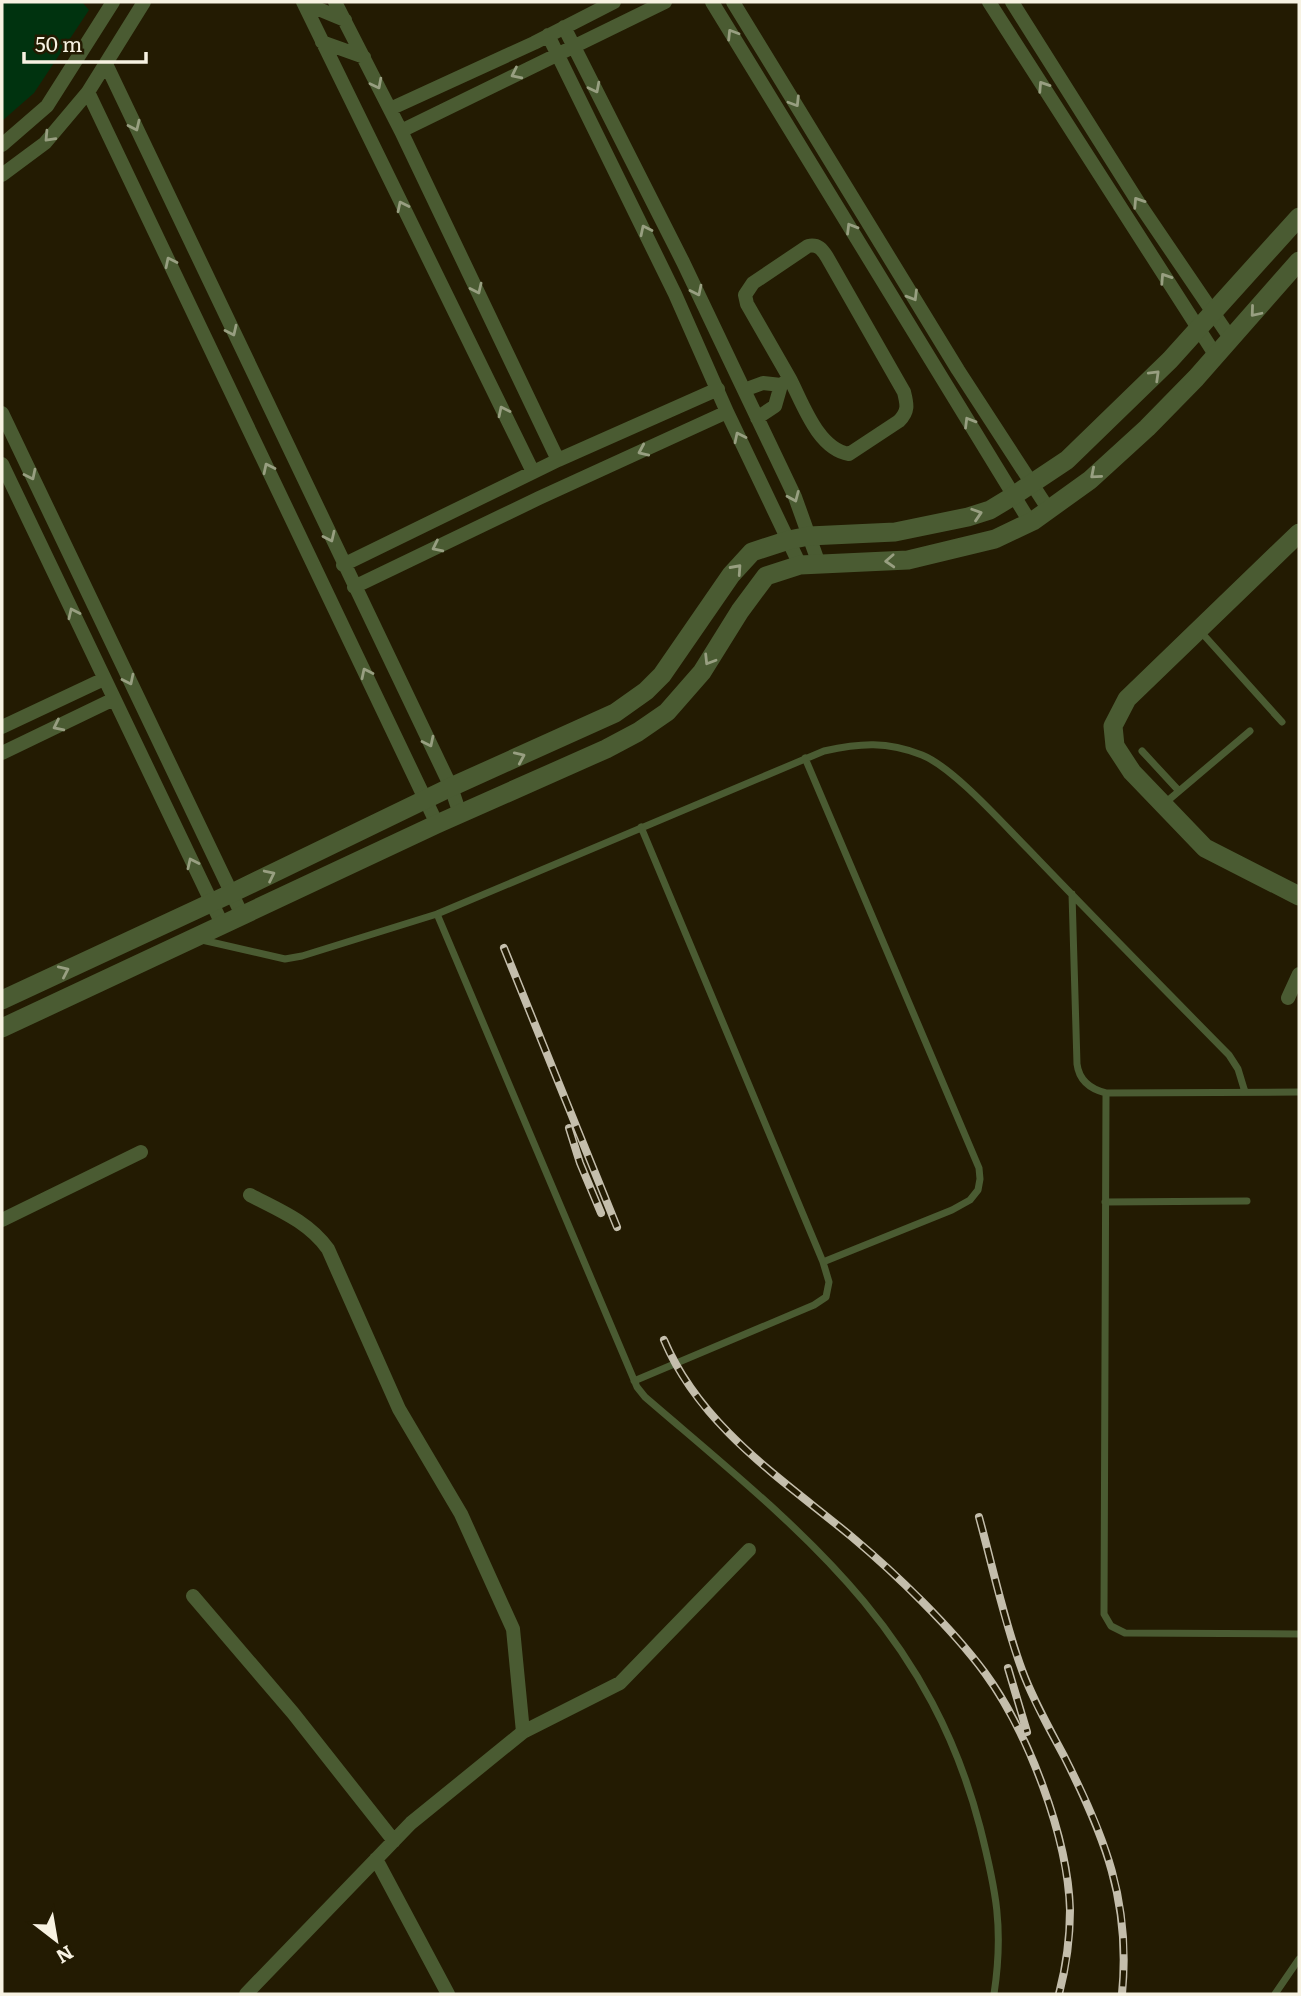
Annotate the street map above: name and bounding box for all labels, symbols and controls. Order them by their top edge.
scale bar [24,21,147,65]
text: 50 m [35,27,82,58]
one-way arrow [728,28,741,41]
one-way arrow [511,66,523,80]
one-way arrow [369,77,383,89]
one-way arrow [586,81,600,93]
one-way arrow [1038,81,1051,94]
one-way arrow [786,94,799,107]
one-way arrow [127,119,141,131]
one-way arrow [45,129,57,142]
one-way arrow [1134,196,1147,209]
one-way arrow [397,201,411,213]
one-way arrow [846,222,859,235]
one-way arrow [639,225,653,237]
one-way arrow [164,257,178,270]
one-way arrow [1161,273,1174,286]
one-way arrow [468,282,482,294]
one-way arrow [688,284,702,296]
one-way arrow [905,288,918,301]
one-way arrow [1251,304,1263,317]
one-way arrow [224,324,238,336]
one-way arrow [1147,370,1160,383]
one-way arrow [497,406,511,418]
one-way arrow [964,417,977,430]
one-way arrow [733,432,747,444]
one-way arrow [638,442,650,456]
one-way arrow [262,463,276,475]
one-way arrow [1091,466,1104,478]
one-way arrow [23,468,37,480]
one-way arrow [786,489,800,502]
one-way arrow [971,508,983,522]
one-way arrow [321,530,335,542]
one-way arrow [432,539,444,553]
one-way arrow [884,553,895,568]
one-way arrow [729,564,741,577]
one-way arrow [67,608,81,620]
one-way arrow [705,653,718,666]
one-way arrow [361,668,375,680]
one-way arrow [121,673,135,685]
one-way arrow [53,718,65,732]
one-way arrow [420,735,434,747]
one-way arrow [512,751,525,765]
one-way arrow [186,858,200,870]
one-way arrow [263,869,275,883]
one-way arrow [56,965,69,979]
north arrow [21,1905,91,1975]
text: N [51,1939,79,1972]

